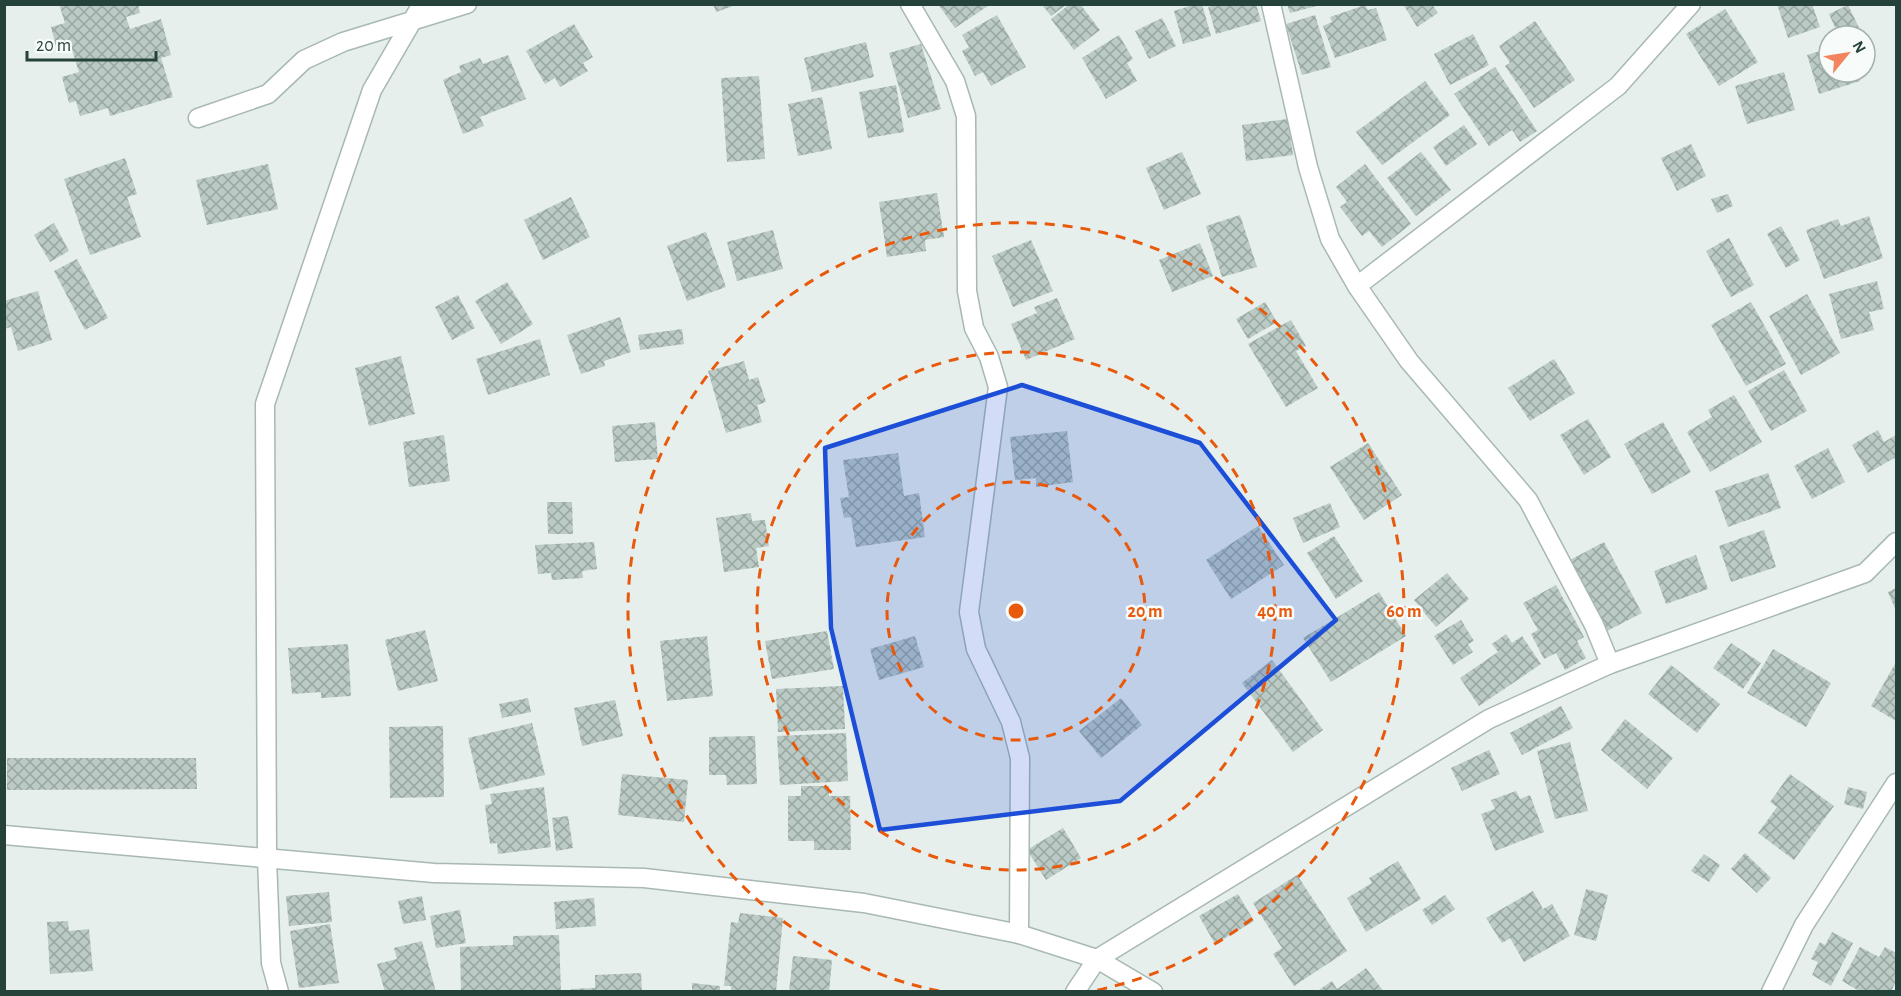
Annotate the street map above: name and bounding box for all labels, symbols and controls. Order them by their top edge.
scale bar [27,24,156,62]
north arrow [1817,24,1877,84]
text: 20 m [36,37,71,55]
text: N [1849,38,1869,56]
centre of rings [1006,601,1026,621]
text: 20 m [1127,603,1163,621]
text: 40 m [1257,603,1293,621]
text: 60 m [1386,603,1422,621]

